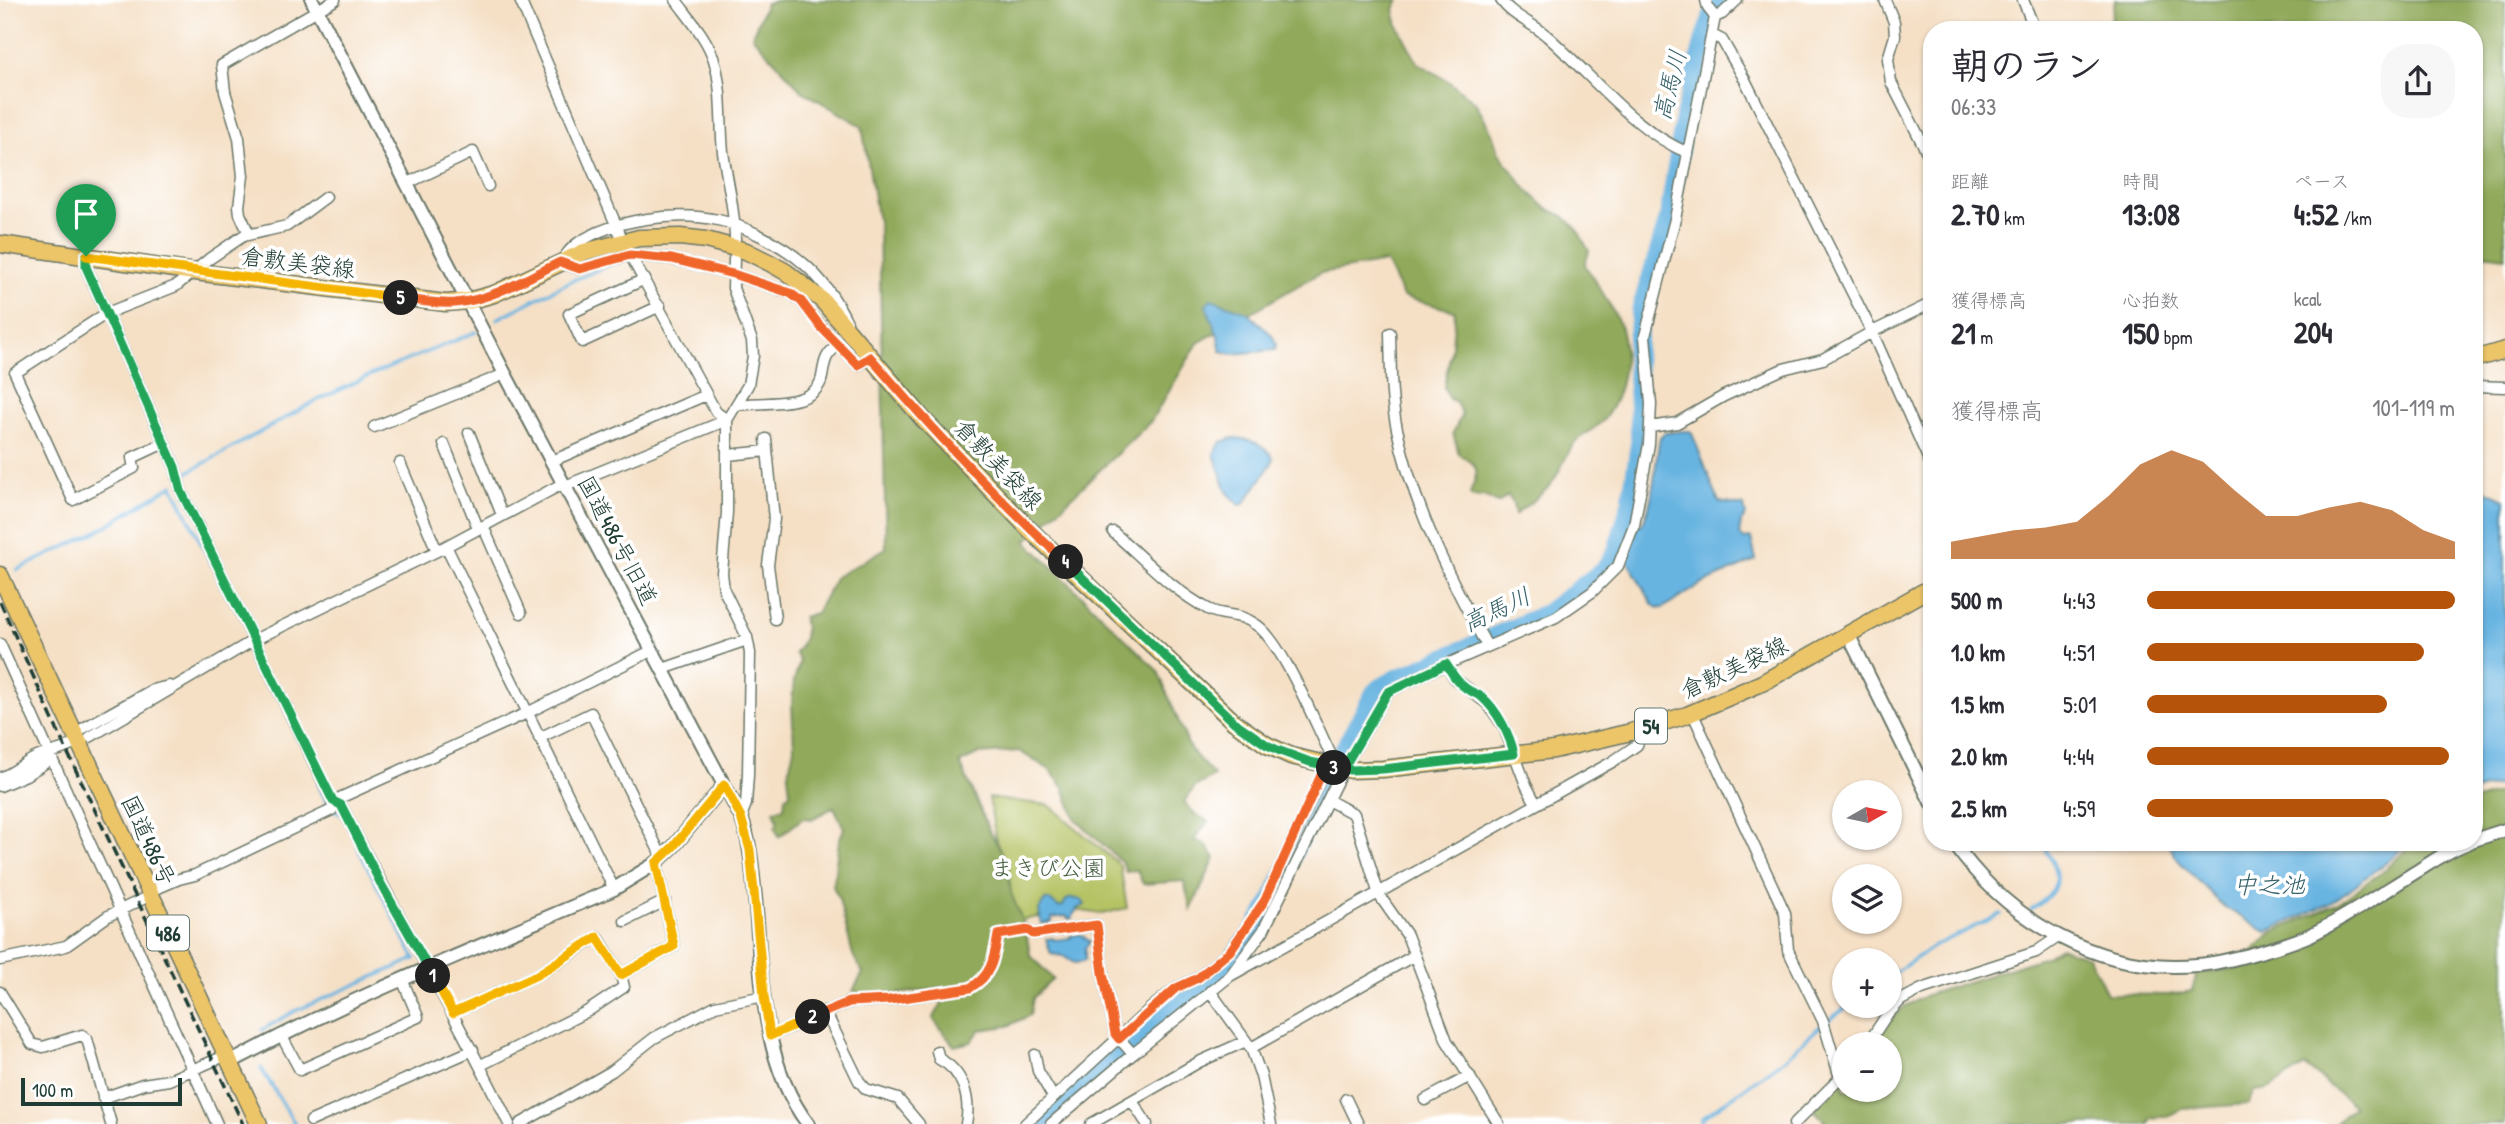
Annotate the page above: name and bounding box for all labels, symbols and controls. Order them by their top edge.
text: 朝のラン [1951,39,2103,91]
button: share [2381,44,2455,118]
water label: 高馬川 [1645,46,1693,124]
text: 06:33 [1951,91,1996,122]
text: 距離 [1951,168,1989,194]
text: 時間 [2122,168,2160,194]
text: ペース [2294,168,2350,194]
pin [56,184,116,256]
text: 2.70 [1951,194,2000,234]
text: 13:08 [2122,194,2180,234]
text: 4:52 [2294,194,2339,234]
icon: arrive [67,195,105,233]
text: km [2000,205,2025,231]
text: /km [2339,205,2372,231]
street label: 倉敷美袋線 [239,240,357,284]
pin: 5 [384,280,418,316]
text: 5 [396,284,405,310]
text: kcal [2294,286,2321,312]
text: 獲得標高 [1951,287,2027,313]
text: 心拍数 [2122,287,2179,313]
text: 204 [2294,312,2332,352]
text: 21 [1951,313,1976,353]
text: 150 [2122,313,2159,353]
text: m [1976,324,1993,350]
text: bpm [2159,324,2193,350]
text: 101–119 m [2372,392,2455,423]
text: 獲得標高 [1951,395,2043,426]
street label: 倉敷美袋線 [948,412,1050,516]
street label: 国道486号旧道 [571,470,665,610]
pin: 4 [1048,544,1084,580]
text: 4 [1062,548,1069,574]
water label: 高馬川 [1457,579,1535,639]
text: 500 m [1951,585,2002,616]
text: 4:43 [2063,585,2096,616]
street label: 倉敷美袋線 [1675,629,1793,705]
text: 1.0 km [1951,637,2005,668]
text: 4:51 [2063,637,2095,668]
text: 1.5 km [1951,689,2004,720]
text: 5:01 [2063,689,2097,720]
road number: 54 [1635,708,1667,744]
text: 2.0 km [1951,741,2007,772]
text: 4:44 [2063,741,2094,772]
pin: 3 [1316,750,1352,786]
text: 3 [1329,754,1338,780]
north arrow [1832,780,1902,850]
map controls [1832,780,1902,1102]
street label: 国道486号 [115,790,183,890]
text: 2.5 km [1951,793,2007,824]
text: 4:59 [2063,793,2095,824]
park label: まきび公園 [991,852,1106,883]
button: layers [1832,864,1902,934]
water label: 中之池 [2233,868,2306,900]
road number: 486 [147,916,189,950]
button: + [1832,948,1902,1018]
pin: 1 [416,958,450,993]
text: 1 [429,962,436,988]
pin: 2 [796,1000,830,1034]
text: 2 [808,1003,817,1029]
button: − [1832,1032,1902,1102]
scale bar [21,1075,182,1107]
text: 100 m [32,1077,73,1103]

